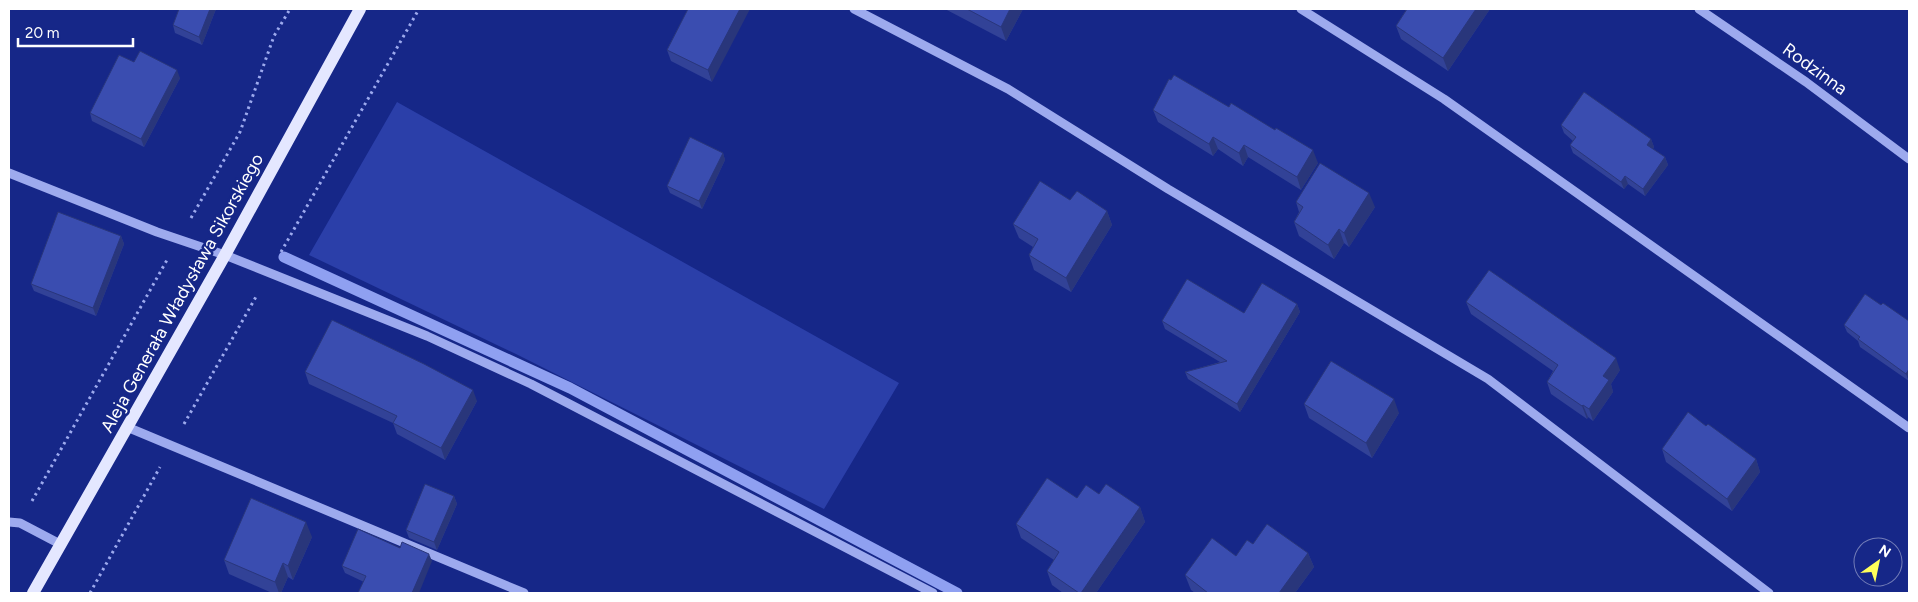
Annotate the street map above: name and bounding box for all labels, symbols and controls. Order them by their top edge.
scale bar [18,15,132,47]
text: 20 m [25,24,59,42]
street label: Rodzinna [1778,38,1852,100]
street label: Aleja Generała Władysława Sikorskiego [96,150,268,436]
north arrow [1853,537,1903,587]
text: N [1876,541,1894,562]

